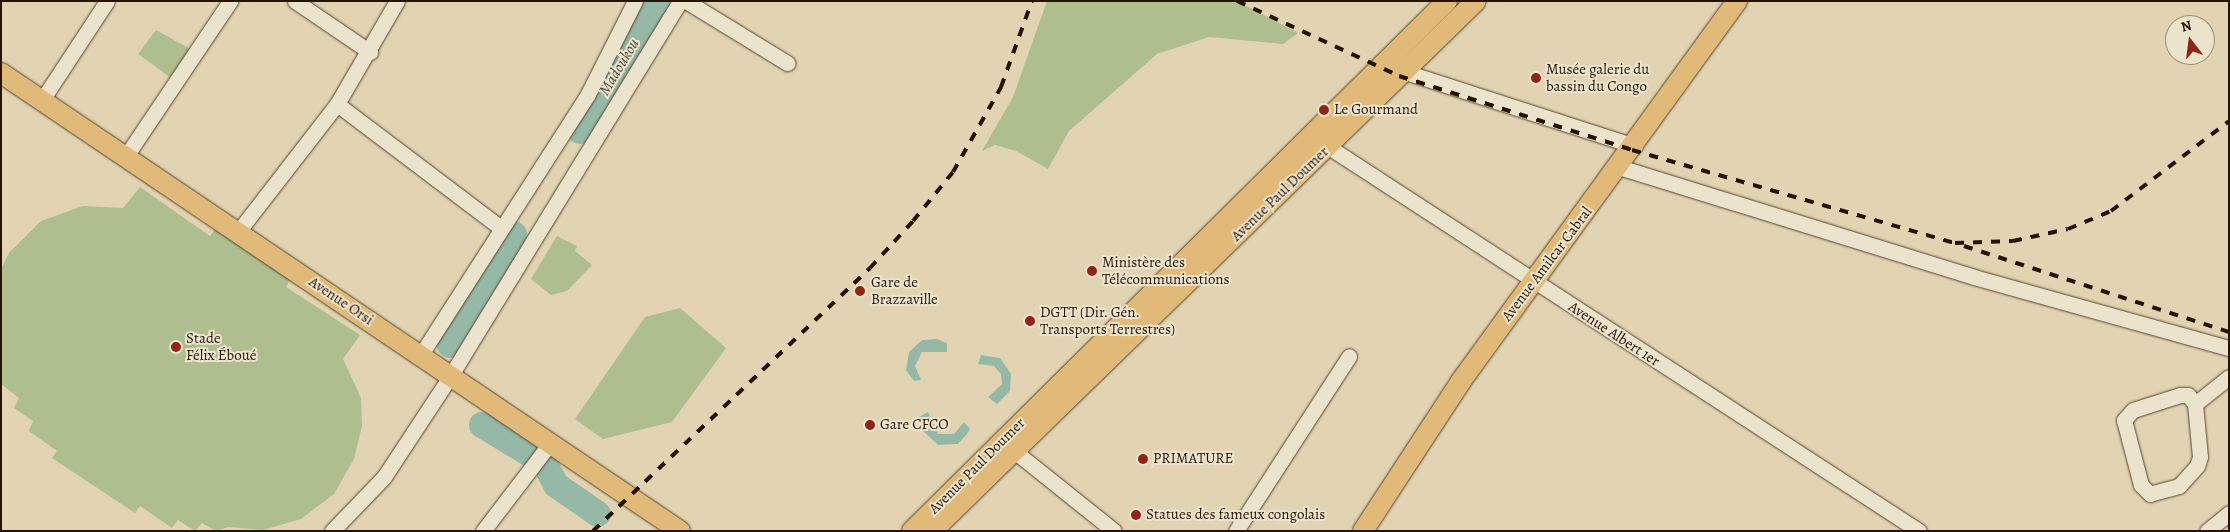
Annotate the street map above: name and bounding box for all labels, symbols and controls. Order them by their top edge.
north arrow [2165,15,2215,65]
text: N [2179,15,2194,36]
water label: Madoukou [595,35,643,99]
place label: Musée galerie du bassin du Congo [1546,60,1649,95]
marker: Musée galerie du bassin du Congo [1530,72,1542,84]
place label: Le Gourmand [1334,101,1418,119]
marker: Le Gourmand [1318,104,1330,116]
street label: Avenue Paul Doumer [1228,143,1332,245]
street label: Avenue Amilcar Cabral [1498,203,1596,325]
place label: Ministère des Télécommunications [1102,253,1230,288]
marker: Ministère des Télécommunications [1086,265,1098,277]
street label: Avenue Orsi [305,273,377,329]
place label: Gare de Brazzaville [871,273,938,308]
marker: Gare de Brazzaville [853,284,867,298]
street label: Avenue Albert 1er [1565,298,1663,370]
place label: DGTT (Dir. Gén. Transports Terrestres) [1040,303,1175,338]
marker: DGTT (Dir. Gén. Transports Terrestres) [1024,315,1036,327]
place label: Stade Félix Éboué [186,329,256,364]
marker: Stade Félix Éboué [170,341,182,353]
street label: Avenue Paul Doumer [925,414,1029,518]
place label: Gare CFCO [880,416,949,434]
marker: Gare CFCO [864,419,876,431]
place label: PRIMATURE [1153,450,1233,468]
marker: PRIMATURE [1137,453,1149,465]
place label: Statues des fameux congolais [1146,506,1325,524]
marker: Statues des fameux congolais [1130,509,1142,521]

